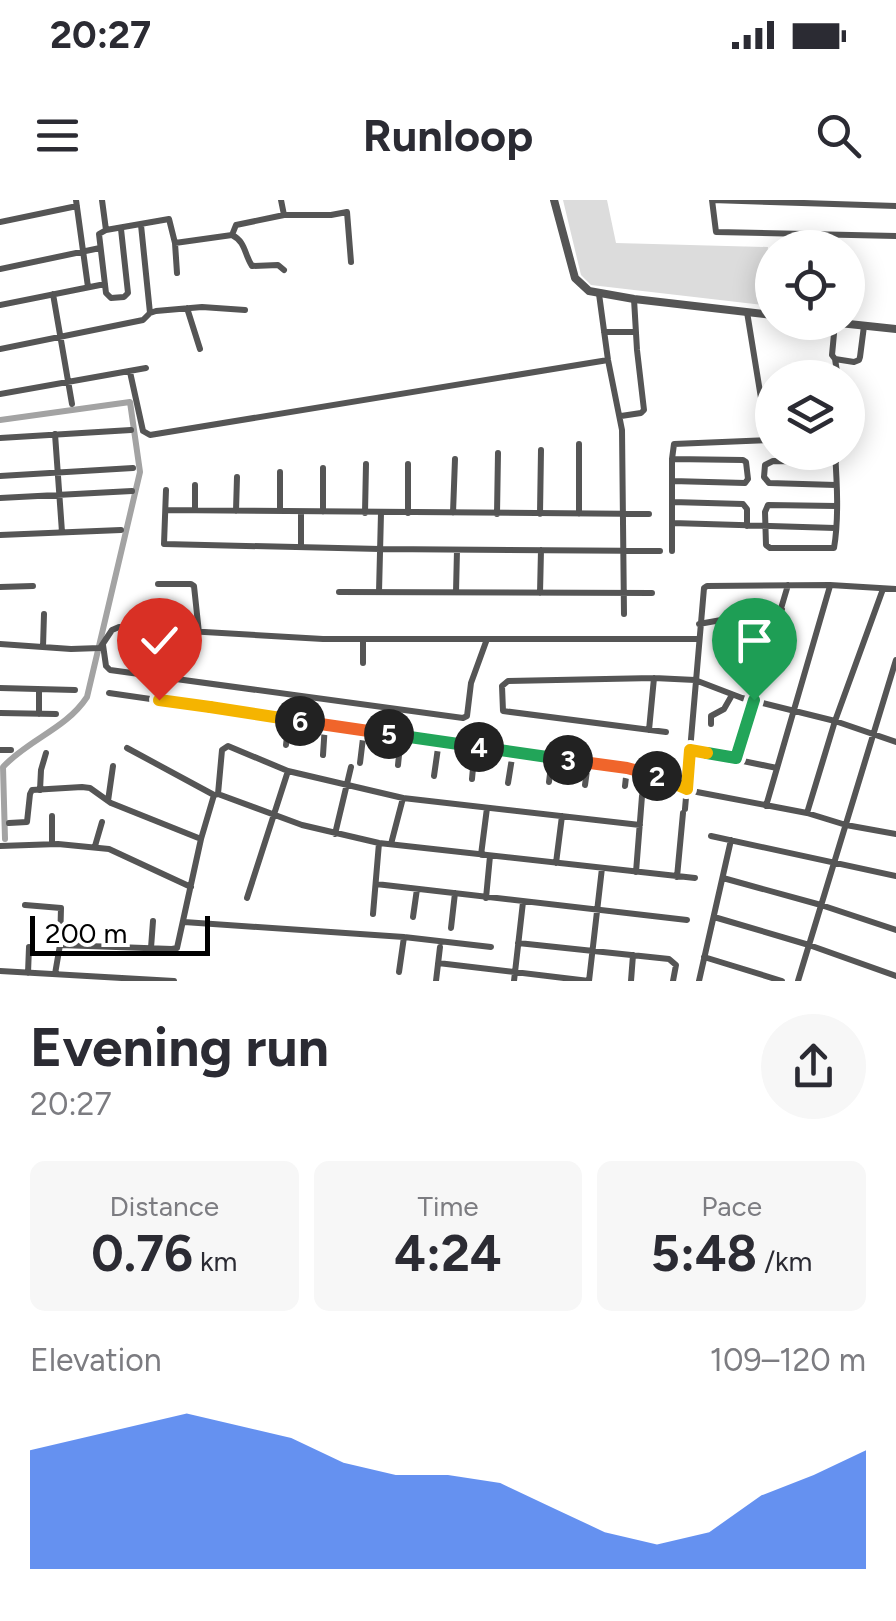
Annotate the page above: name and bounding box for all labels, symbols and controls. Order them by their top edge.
text: 20:27 [50,12,151,58]
icon: menu [30,108,85,163]
text: Runloop [363,108,533,162]
icon: search [811,108,866,163]
map controls [755,230,865,470]
button: locate [755,230,865,340]
button: layers [755,360,865,470]
pin [117,598,202,701]
pin [712,598,797,701]
icon: check [132,613,187,668]
icon: arrive [727,613,782,668]
pin: 6 [275,696,325,746]
text: 6 [292,704,308,738]
pin: 5 [364,709,414,759]
text: 5 [381,717,397,751]
pin: 4 [454,722,504,772]
text: 4 [470,730,488,764]
pin: 3 [543,735,593,785]
text: 3 [560,743,576,777]
pin: 2 [632,751,682,801]
text: 2 [649,759,665,793]
scale bar [30,911,210,956]
text: 200 m [45,916,127,950]
text: Evening run [30,1014,329,1080]
button: share [761,1014,866,1119]
text: 20:27 [30,1085,112,1123]
text: Distance [109,1189,219,1223]
text: Time [417,1189,479,1223]
text: Pace [701,1189,762,1223]
text: 0.76 [91,1223,193,1284]
text: 4:24 [394,1223,502,1284]
text: 5:48 [651,1223,757,1284]
text: km [193,1244,237,1278]
text: /km [757,1244,812,1278]
text: Elevation [30,1341,162,1379]
text: 109–120 m [710,1341,866,1379]

